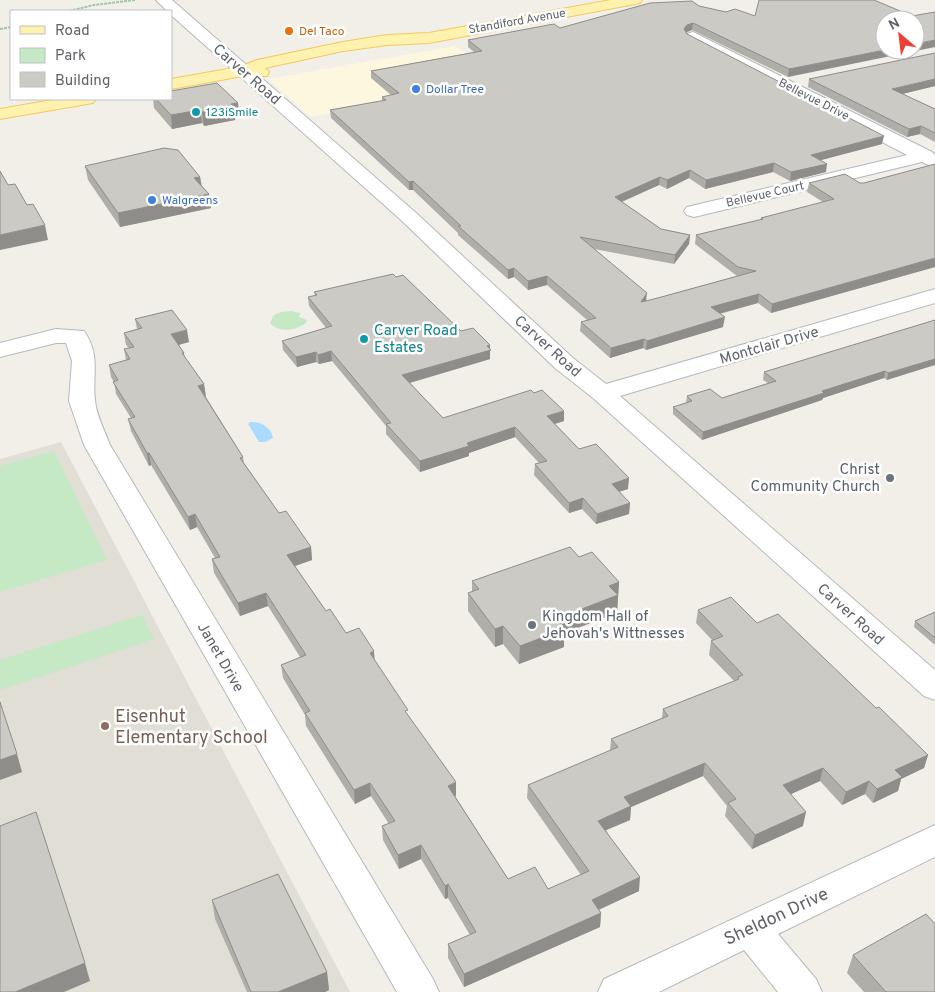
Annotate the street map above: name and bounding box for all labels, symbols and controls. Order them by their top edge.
street label: Standiford Avenue [467,6,567,38]
legend [10,10,172,100]
north arrow [875,10,925,60]
text: N [886,15,903,35]
text: Road [55,22,90,41]
place label: Del Taco [299,24,345,40]
marker: Del Taco [283,25,295,37]
street label: Carver Road [208,41,284,110]
text: Park [55,47,86,66]
text: Building [55,72,110,91]
street label: Bellevue Drive [775,75,852,125]
place label: Dollar Tree [426,82,484,98]
marker: Dollar Tree [410,83,422,95]
place label: 123iSmile [206,105,258,121]
marker: 123iSmile [190,106,202,118]
street label: Bellevue Court [725,178,806,212]
place label: Walgreens [162,193,218,209]
marker: Walgreens [146,194,158,206]
street label: Carver Road [510,312,584,382]
place label: Carver Road Estates [374,322,458,358]
street label: Montclair Drive [718,323,821,370]
marker: Carver Road Estates [358,333,370,345]
place label: Christ Community Church [751,461,880,497]
marker: Christ Community Church [884,472,896,484]
street label: Carver Road [813,580,887,650]
place label: Kingdom Hall of Jehovah's Wittnesses [542,608,685,644]
street label: Janet Drive [192,619,247,696]
marker: Kingdom Hall of Jehovah's Wittnesses [526,619,538,631]
place label: Eisenhut Elementary School [115,706,268,750]
marker: Eisenhut Elementary School [99,720,111,732]
street label: Sheldon Drive [721,883,833,952]

